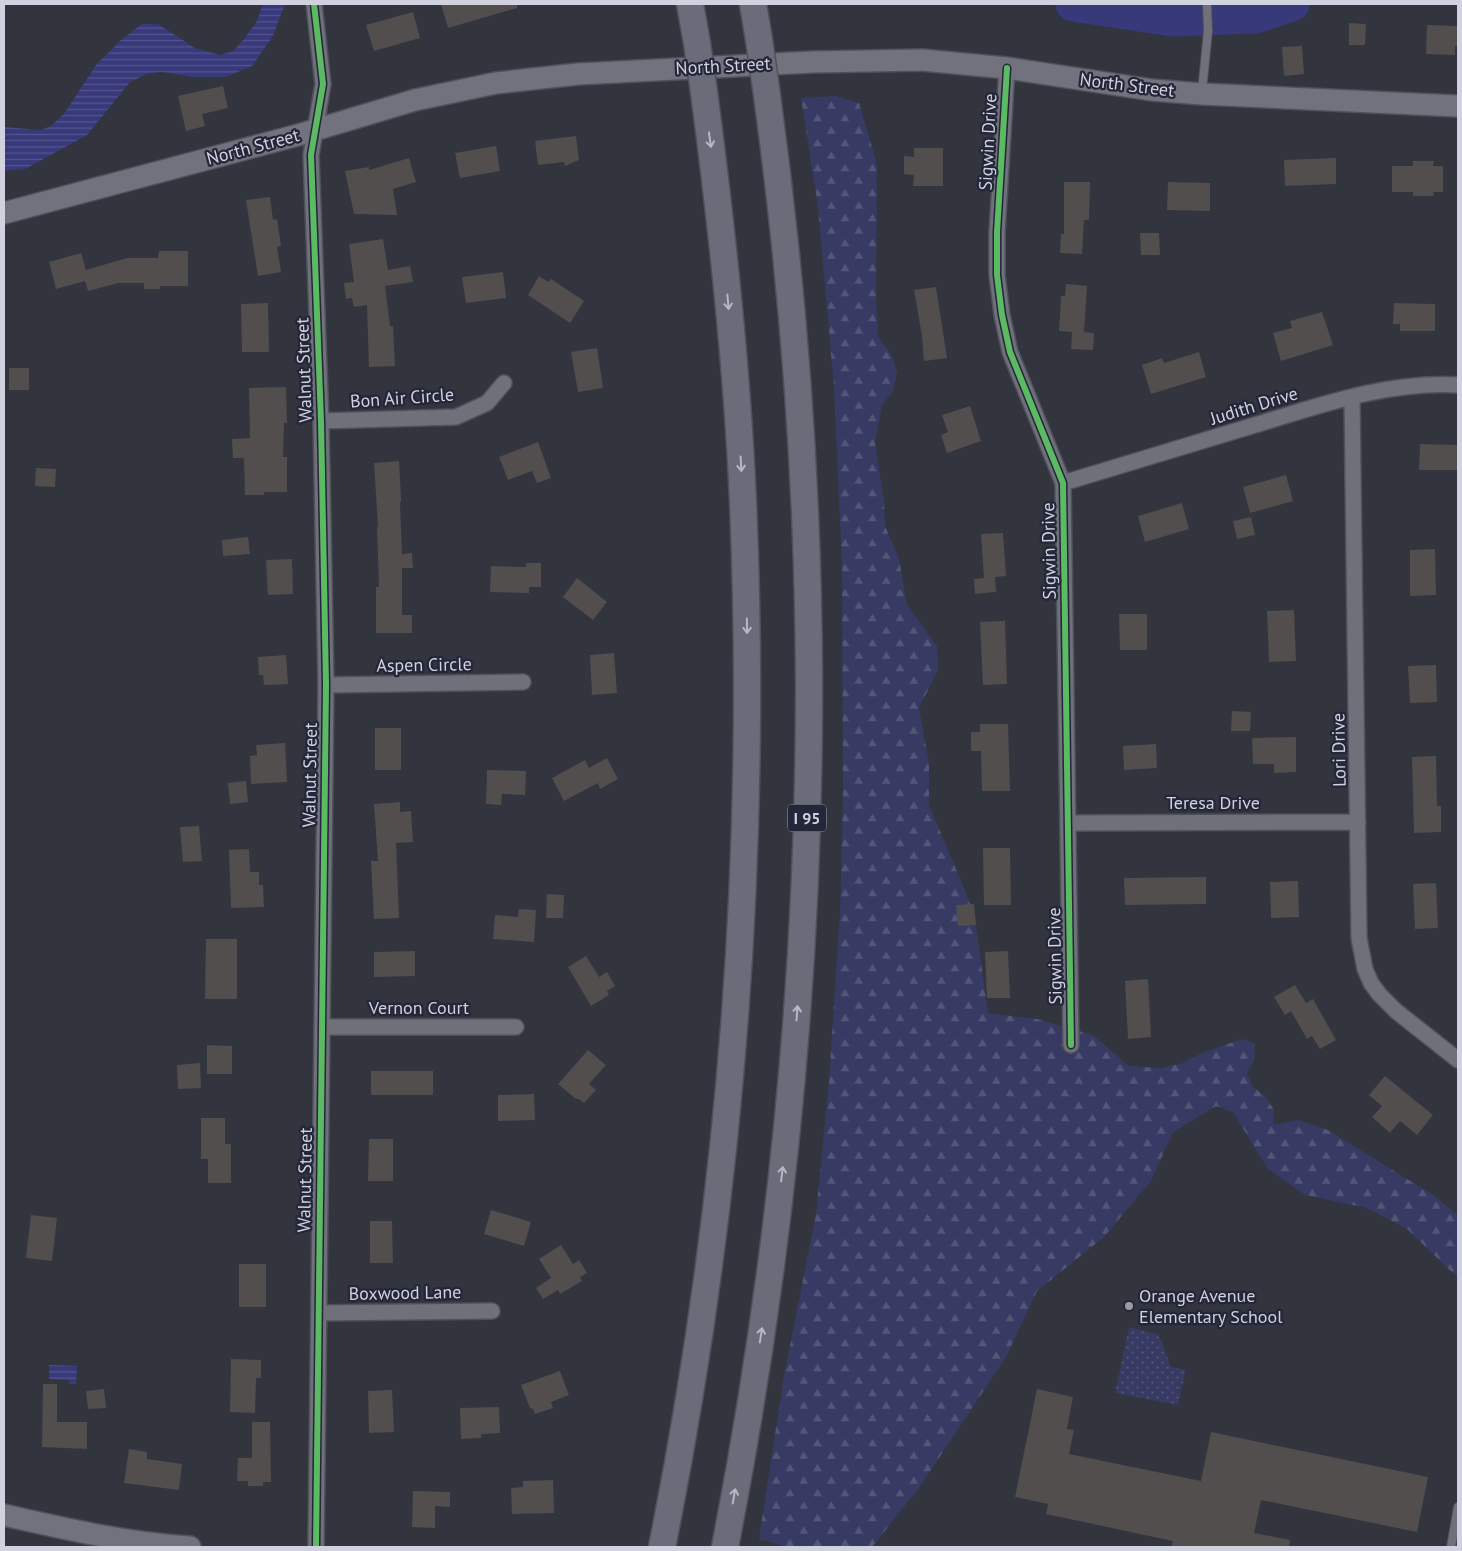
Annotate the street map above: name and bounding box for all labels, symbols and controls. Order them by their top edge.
street label: North Street [675,52,771,79]
street label: North Street [1078,67,1176,102]
street label: Sigwin Drive [973,93,1002,191]
street label: North Street [204,123,302,170]
one-way arrow [705,132,715,148]
one-way arrow [724,293,733,309]
street label: Walnut Street [290,317,317,423]
street label: Judith Drive [1206,381,1301,430]
street label: Bon Air Circle [349,382,455,413]
one-way arrow [736,455,745,471]
street label: Sigwin Drive [1036,502,1061,600]
one-way arrow [742,618,751,634]
street label: Aspen Circle [376,652,472,677]
street label: Lori Drive [1326,713,1351,787]
street label: Walnut Street [297,722,322,828]
street label: Teresa Drive [1166,791,1260,814]
road number: I 95 [788,804,826,831]
street label: Sigwin Drive [1042,907,1067,1005]
street label: Vernon Court [368,996,469,1019]
one-way arrow [792,1005,802,1021]
street label: Walnut Street [292,1127,317,1233]
one-way arrow [777,1167,787,1183]
street label: Boxwood Lane [348,1280,462,1305]
place label: Orange Avenue Elementary School [1139,1284,1283,1328]
marker: Orange Avenue Elementary School [1123,1300,1135,1312]
one-way arrow [757,1328,767,1344]
one-way arrow [730,1488,740,1504]

